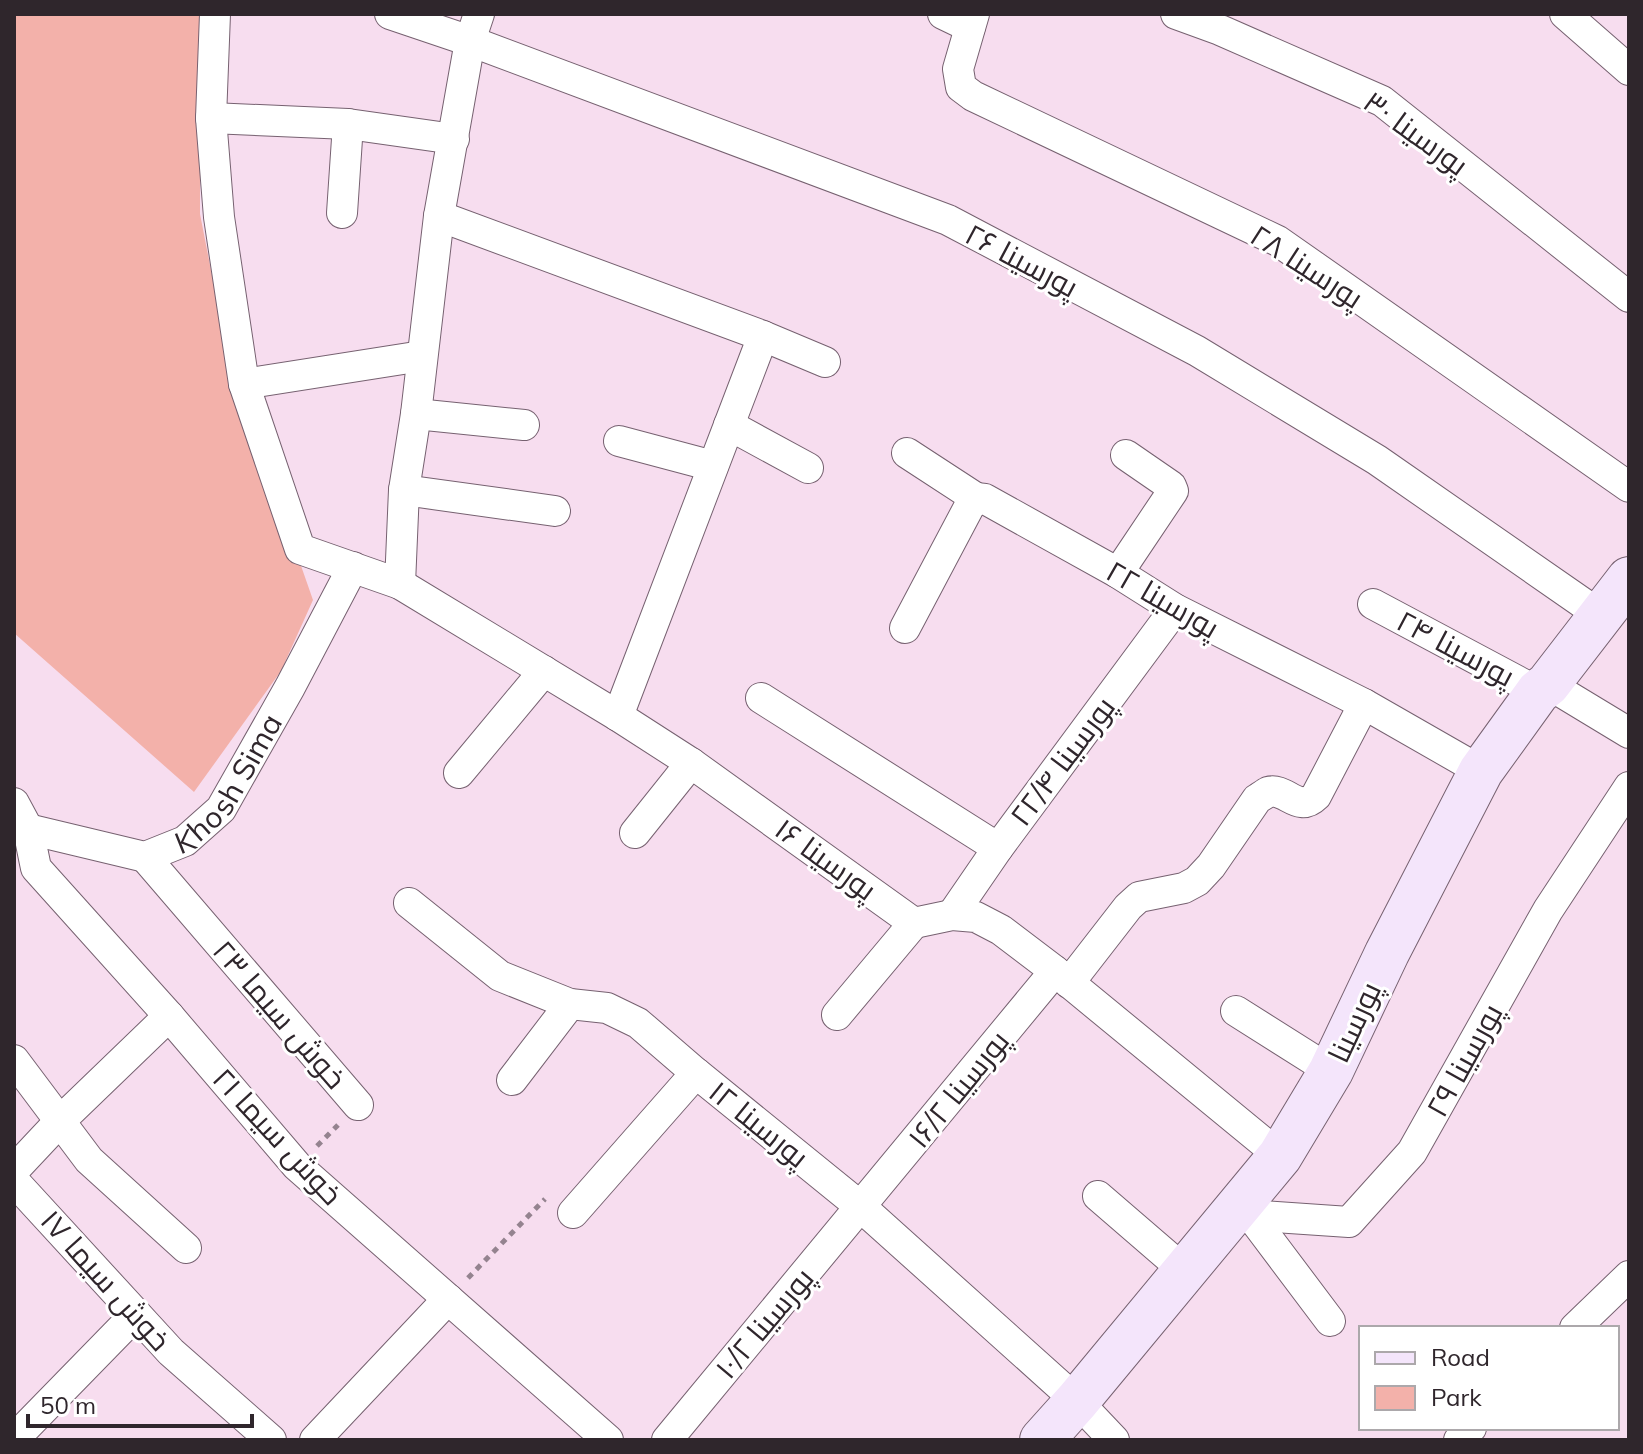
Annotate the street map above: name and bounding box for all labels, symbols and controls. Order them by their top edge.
street label: پورسینا ۳۰ [1356,82,1476,184]
street label: پورسینا ۲۶ [959,214,1085,306]
street label: پورسینا ۲۸ [1243,216,1371,317]
street label: پورسینا ۲۲ [1099,552,1226,647]
street label: پورسینا ۲۴ [1390,601,1521,696]
street label: پورسینا ۲۲/۴ [1001,689,1124,834]
street label: Khosh Sima [169,707,290,862]
street label: پورسینا ۱۶ [767,810,884,909]
street label: خوش سیما ۲۳ [205,932,355,1096]
street label: پورسینا [1319,976,1390,1069]
street label: پورسینا ۲۹ [1417,997,1511,1124]
street label: پورسینا ۱۶/۲ [899,1022,1018,1156]
street label: خوش سیما ۲۱ [205,1059,351,1213]
street label: پورسینا ۱۲ [701,1072,817,1177]
street label: خوش سیما ۱۷ [33,1202,179,1358]
street label: پورسینا ۱۰/۲ [707,1260,822,1387]
legend [1359,1326,1619,1430]
text: Road [1431,1342,1490,1372]
scale bar [28,1378,252,1428]
text: Park [1431,1382,1482,1412]
text: 50 m [40,1390,96,1420]

